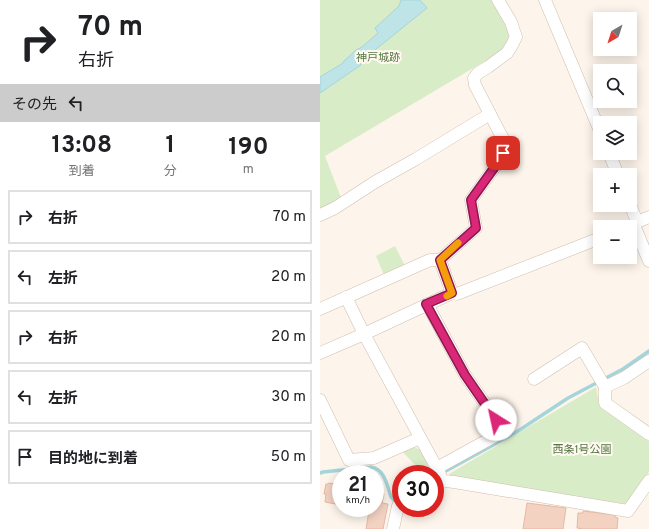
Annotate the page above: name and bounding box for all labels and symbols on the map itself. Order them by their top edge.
north arrow [593,12,637,56]
park label: 神戸城跡 [356,51,400,65]
pin [486,136,520,170]
position arrow [475,399,517,441]
park label: 西条1号公園 [552,443,612,457]
speed limit sign: 30 [392,465,444,517]

